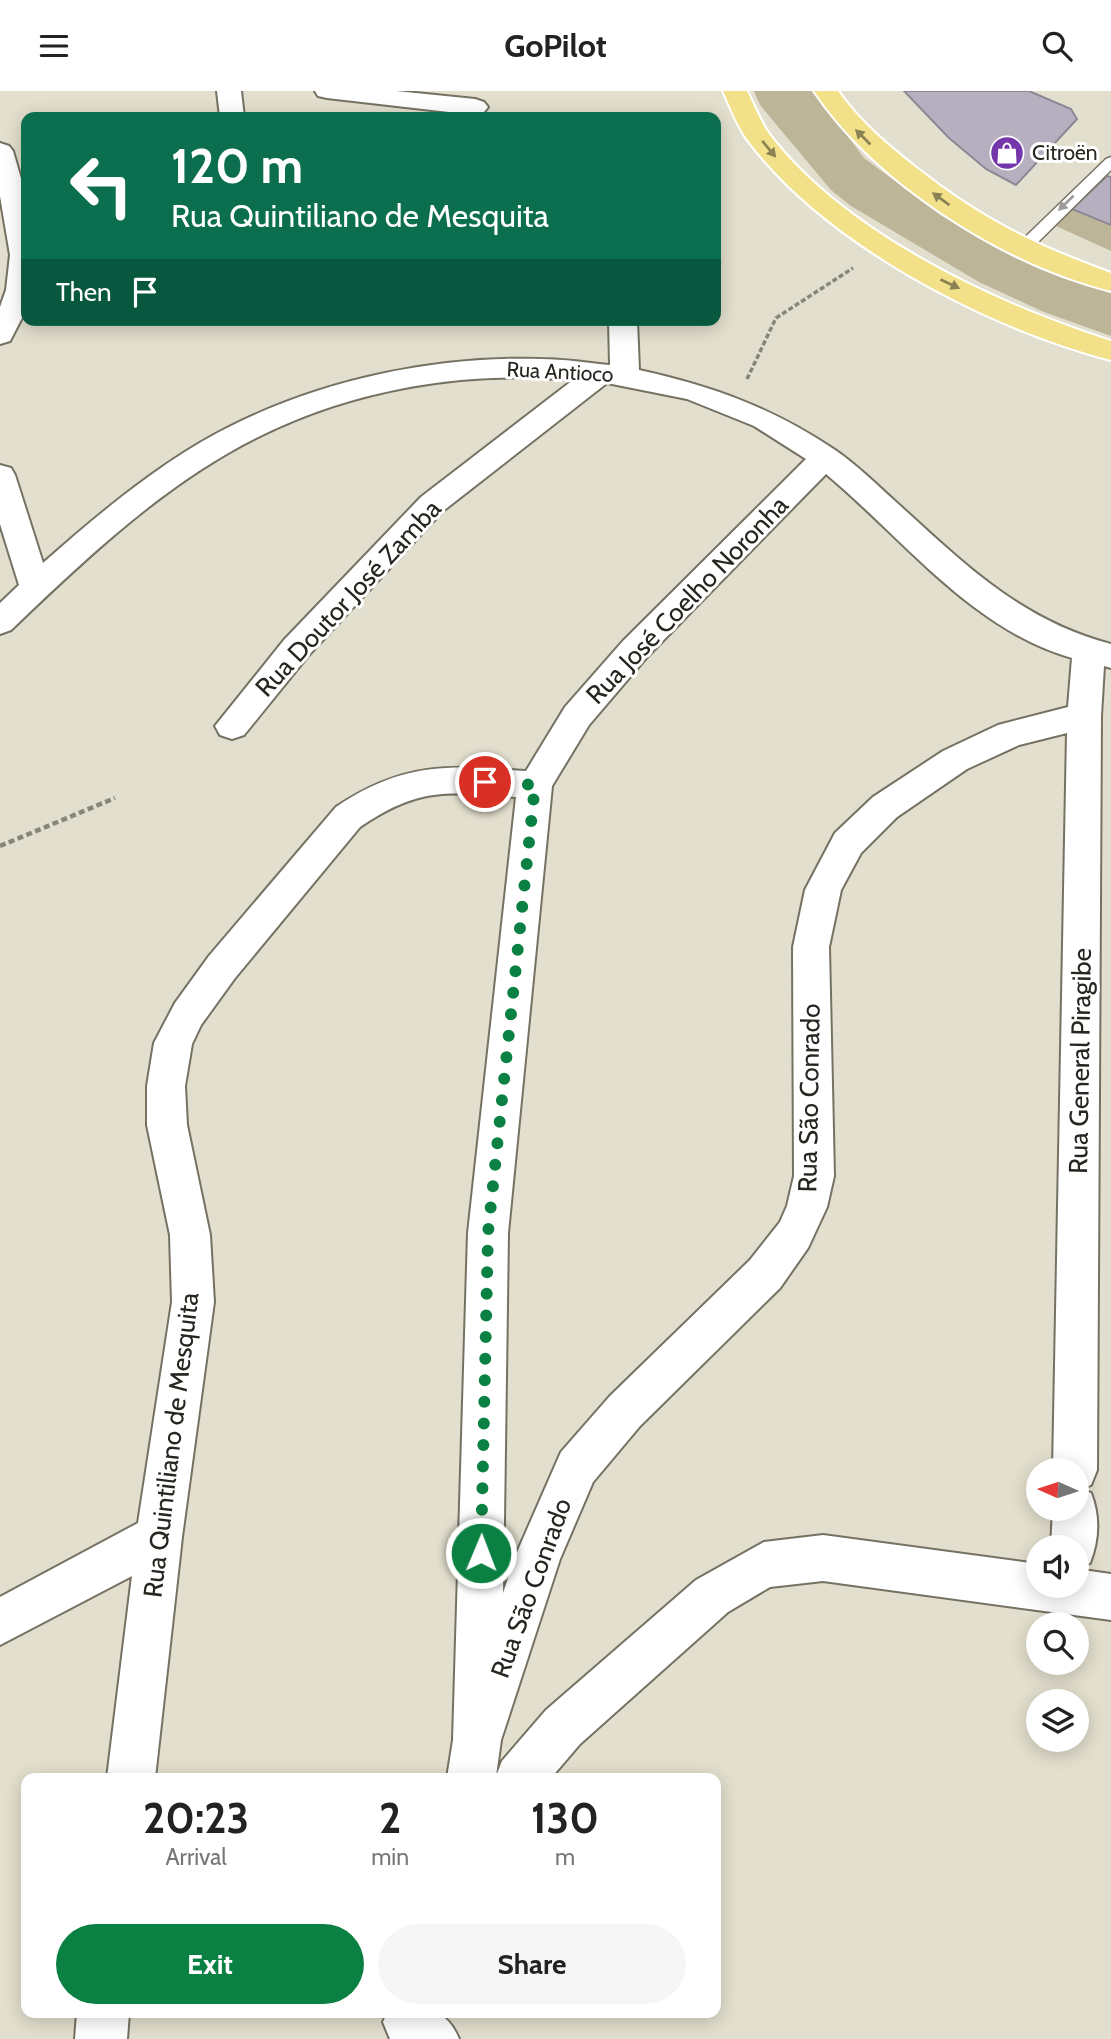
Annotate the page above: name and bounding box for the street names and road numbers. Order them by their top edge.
street label: Rua Antioco [506,356,614,387]
street label: Rua José Coelho Noronha [579,489,795,711]
street label: Rua Doutor José Zamba [248,492,448,703]
street label: Rua General Piragibe [1062,948,1098,1174]
street label: Rua São Conrado [791,1003,827,1193]
street label: Rua Quintiliano de Mesquita [136,1290,206,1599]
street label: Rua São Conrado [484,1494,578,1682]

